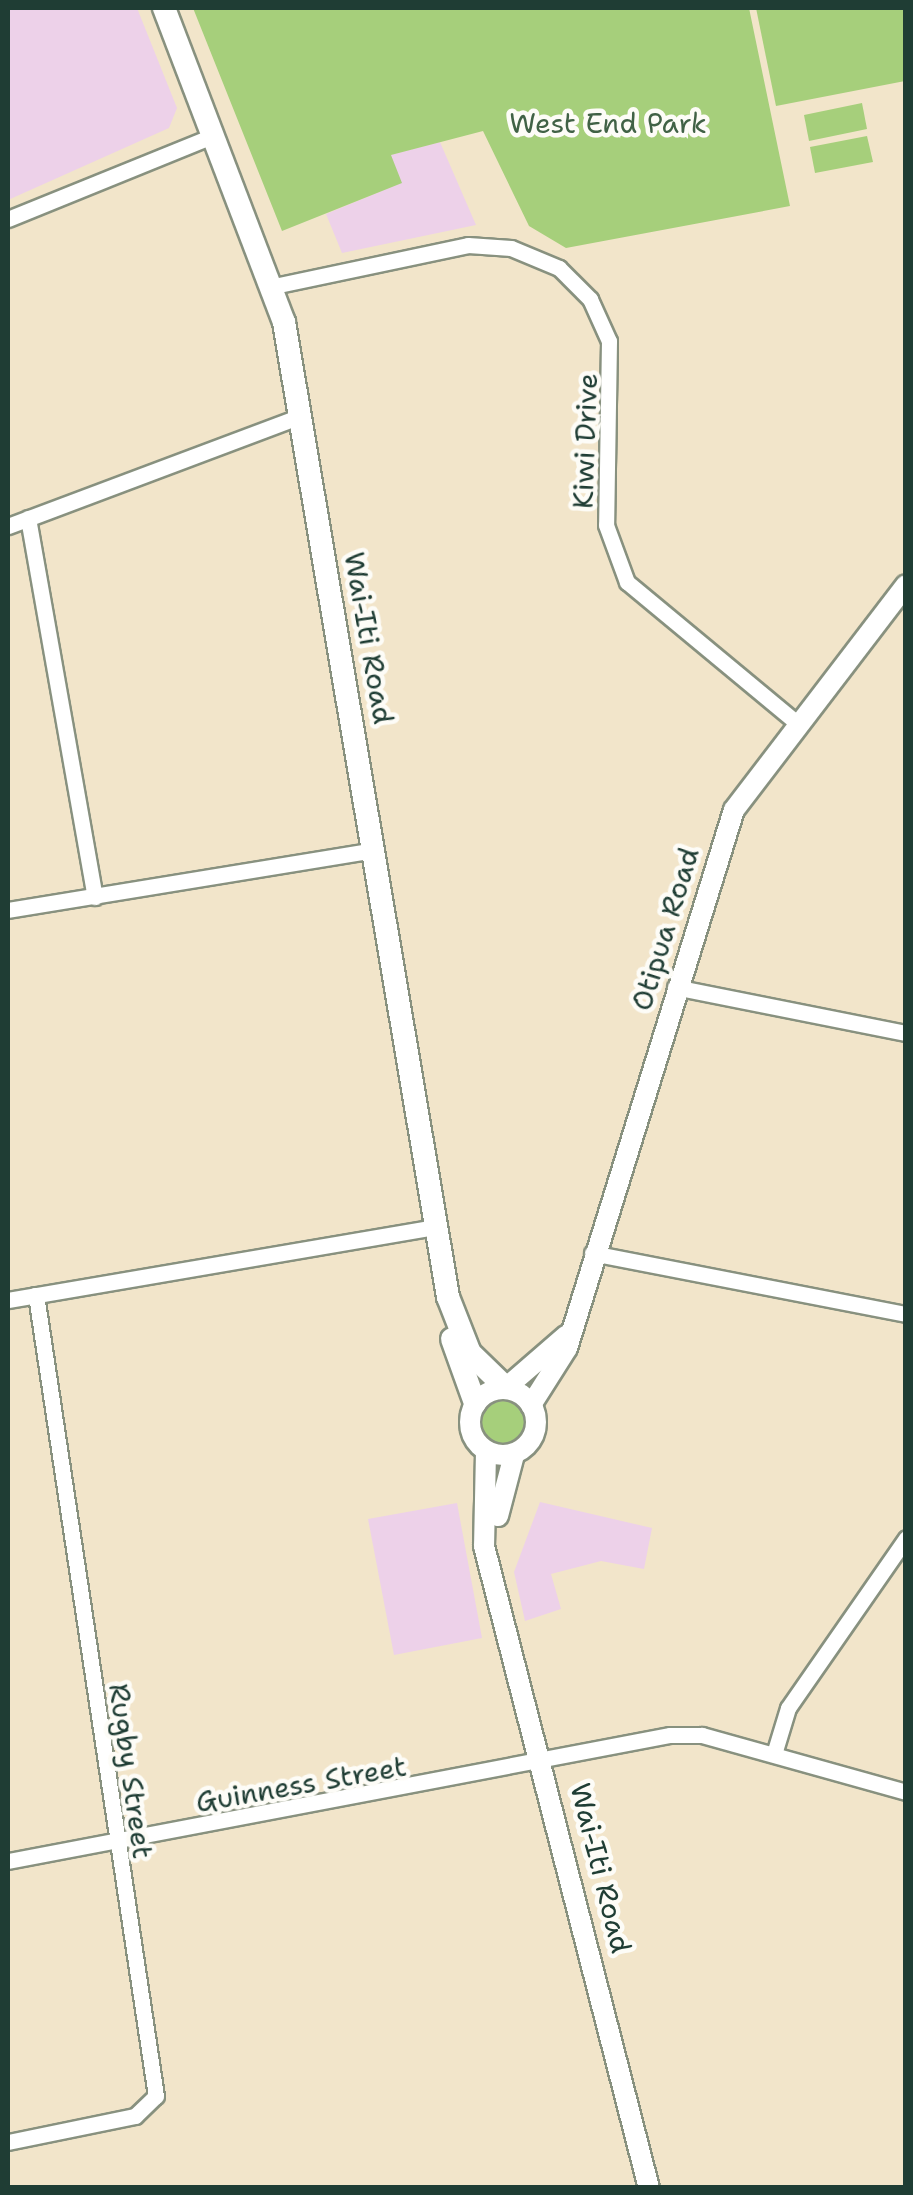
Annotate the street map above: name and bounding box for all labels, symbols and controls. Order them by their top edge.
park label: West End Park [509,106,707,140]
street label: Kiwi Drive [566,373,604,509]
street label: Wai-Iti Road [337,549,401,727]
street label: Otipua Road [624,843,706,1015]
street label: Rugby Street [102,1681,160,1861]
street label: Guinness Street [193,1749,409,1819]
street label: Wai-Iti Road [564,1780,638,1956]

